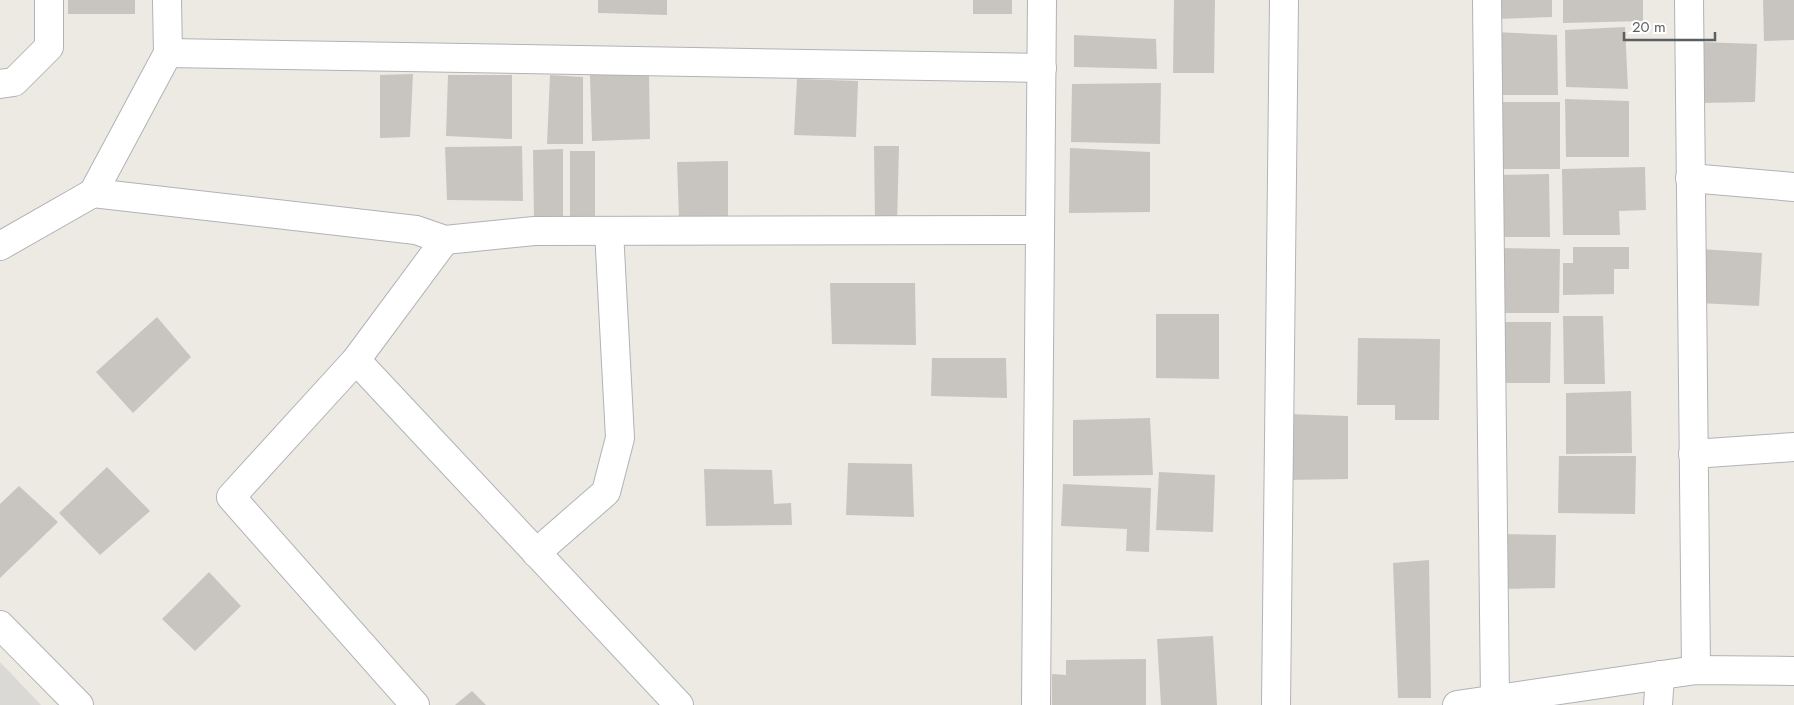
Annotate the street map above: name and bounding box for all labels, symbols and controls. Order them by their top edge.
scale bar [1624,10,1715,42]
text: 20 m [1632,16,1666,38]

